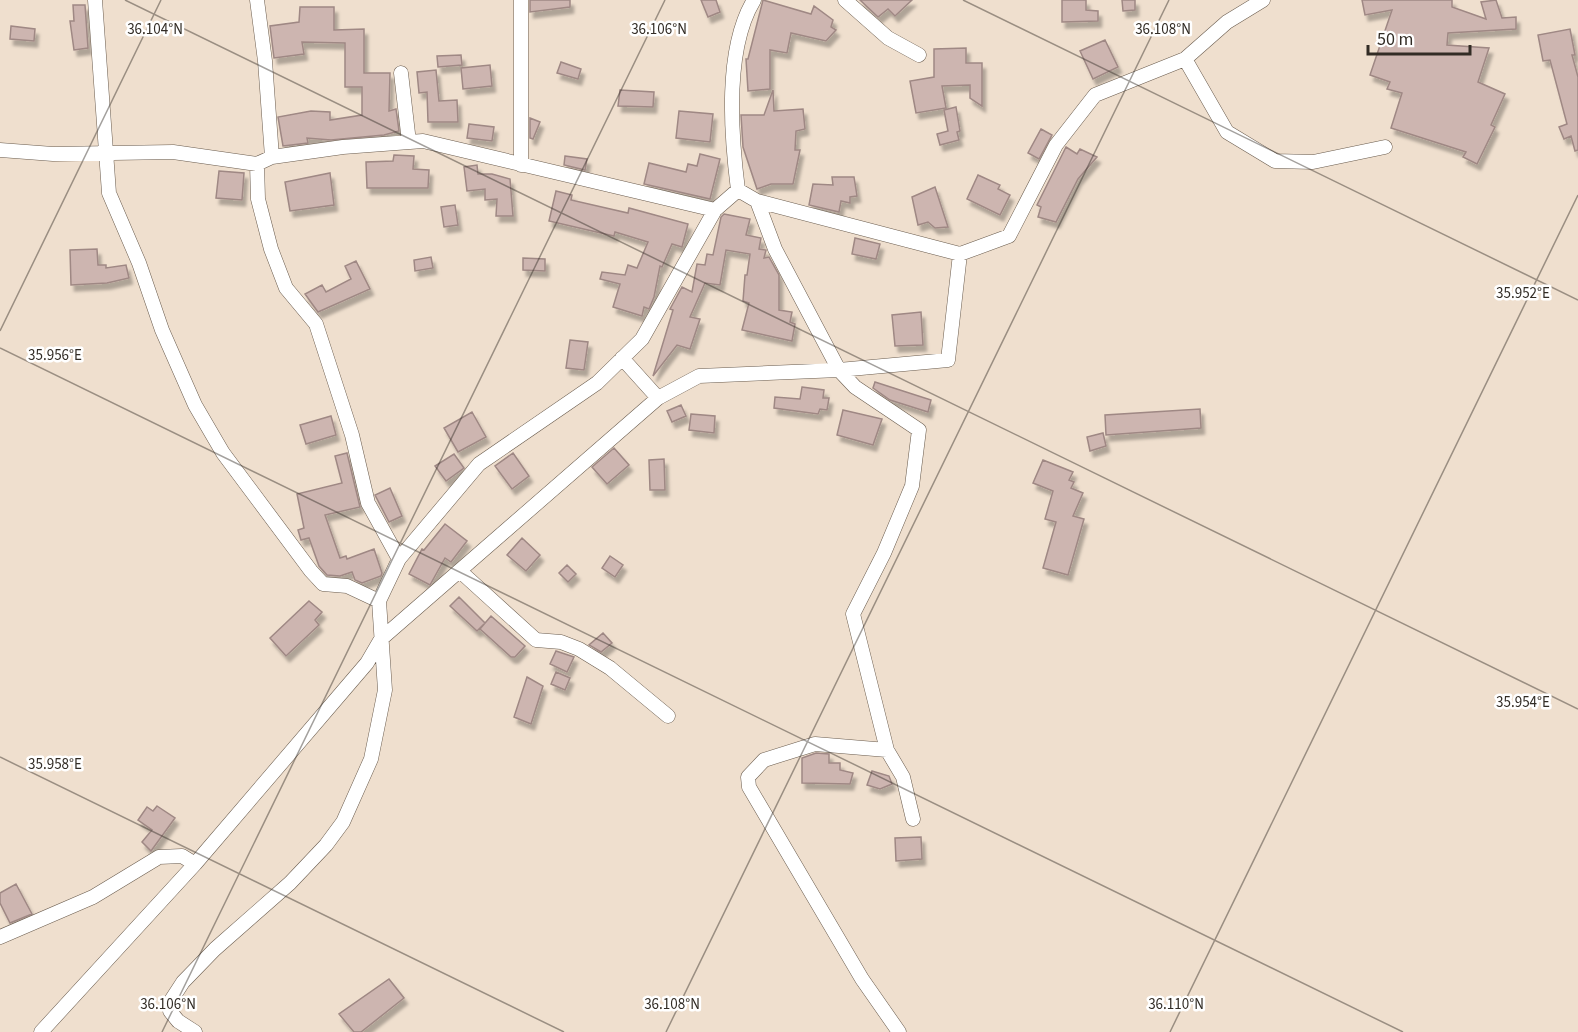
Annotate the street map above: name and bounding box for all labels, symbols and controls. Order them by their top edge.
scale bar [1368,18,1470,56]
text: 36.104°N [127,19,183,40]
text: 36.106°N [631,19,687,40]
text: 36.108°N [1135,19,1191,40]
text: 50 m [1377,27,1413,52]
text: 35.952°E [1496,283,1550,304]
text: 35.956°E [28,345,82,366]
text: 35.954°E [1496,692,1550,713]
text: 35.958°E [28,754,82,775]
text: 36.106°N [140,994,196,1015]
text: 36.108°N [644,994,700,1015]
text: 36.110°N [1148,994,1204,1015]

